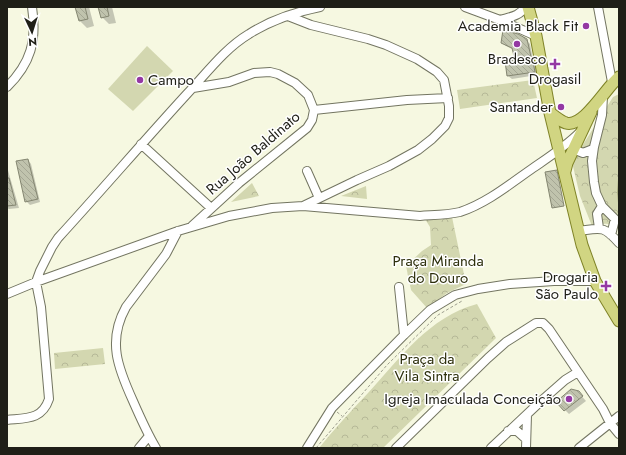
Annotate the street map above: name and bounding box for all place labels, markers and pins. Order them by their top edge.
place label: Academia Black Fit [458,15,578,37]
marker: Academia Black Fit [581,21,591,31]
marker: Bradesco [512,39,522,49]
place label: Bradesco [488,48,546,70]
marker: Drogasil [550,59,560,69]
place label: Drogasil [529,68,581,90]
place label: Campo [148,69,194,91]
marker: Campo [135,75,145,85]
place label: Santander [490,96,554,118]
marker: Santander [556,102,566,112]
place label: Drogaria São Paulo [535,266,598,305]
marker: Drogaria São Paulo [601,281,611,291]
place label: Igreja Imaculada Conceição [384,388,561,410]
marker: Igreja Imaculada Conceição [564,394,574,404]

